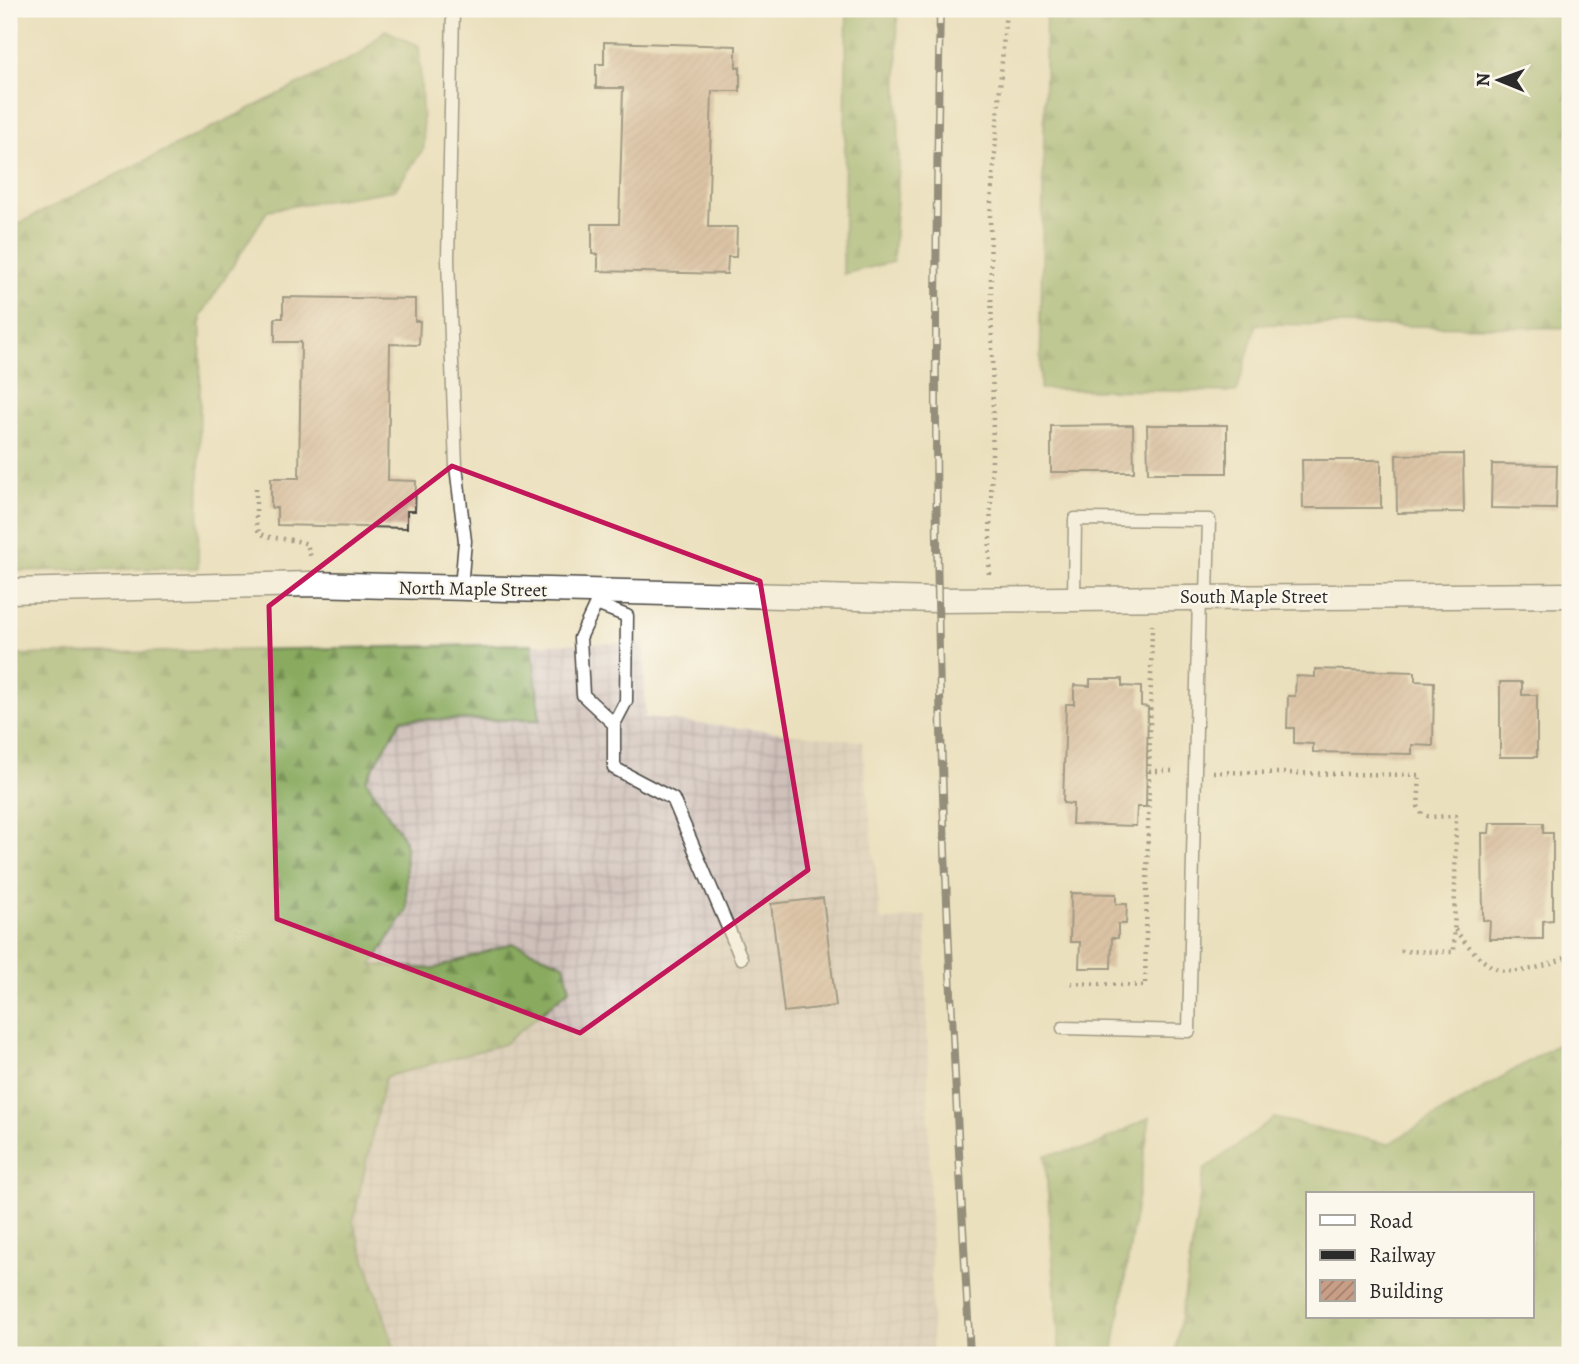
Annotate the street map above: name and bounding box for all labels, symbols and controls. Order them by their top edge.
north arrow [1464,46,1534,116]
text: N [1470,72,1496,87]
street label: North Maple Street [398,575,548,603]
street label: South Maple Street [1180,584,1328,610]
legend [1306,1192,1534,1318]
text: Road [1369,1207,1413,1235]
text: Railway [1369,1241,1436,1269]
text: Building [1369,1277,1444,1305]

